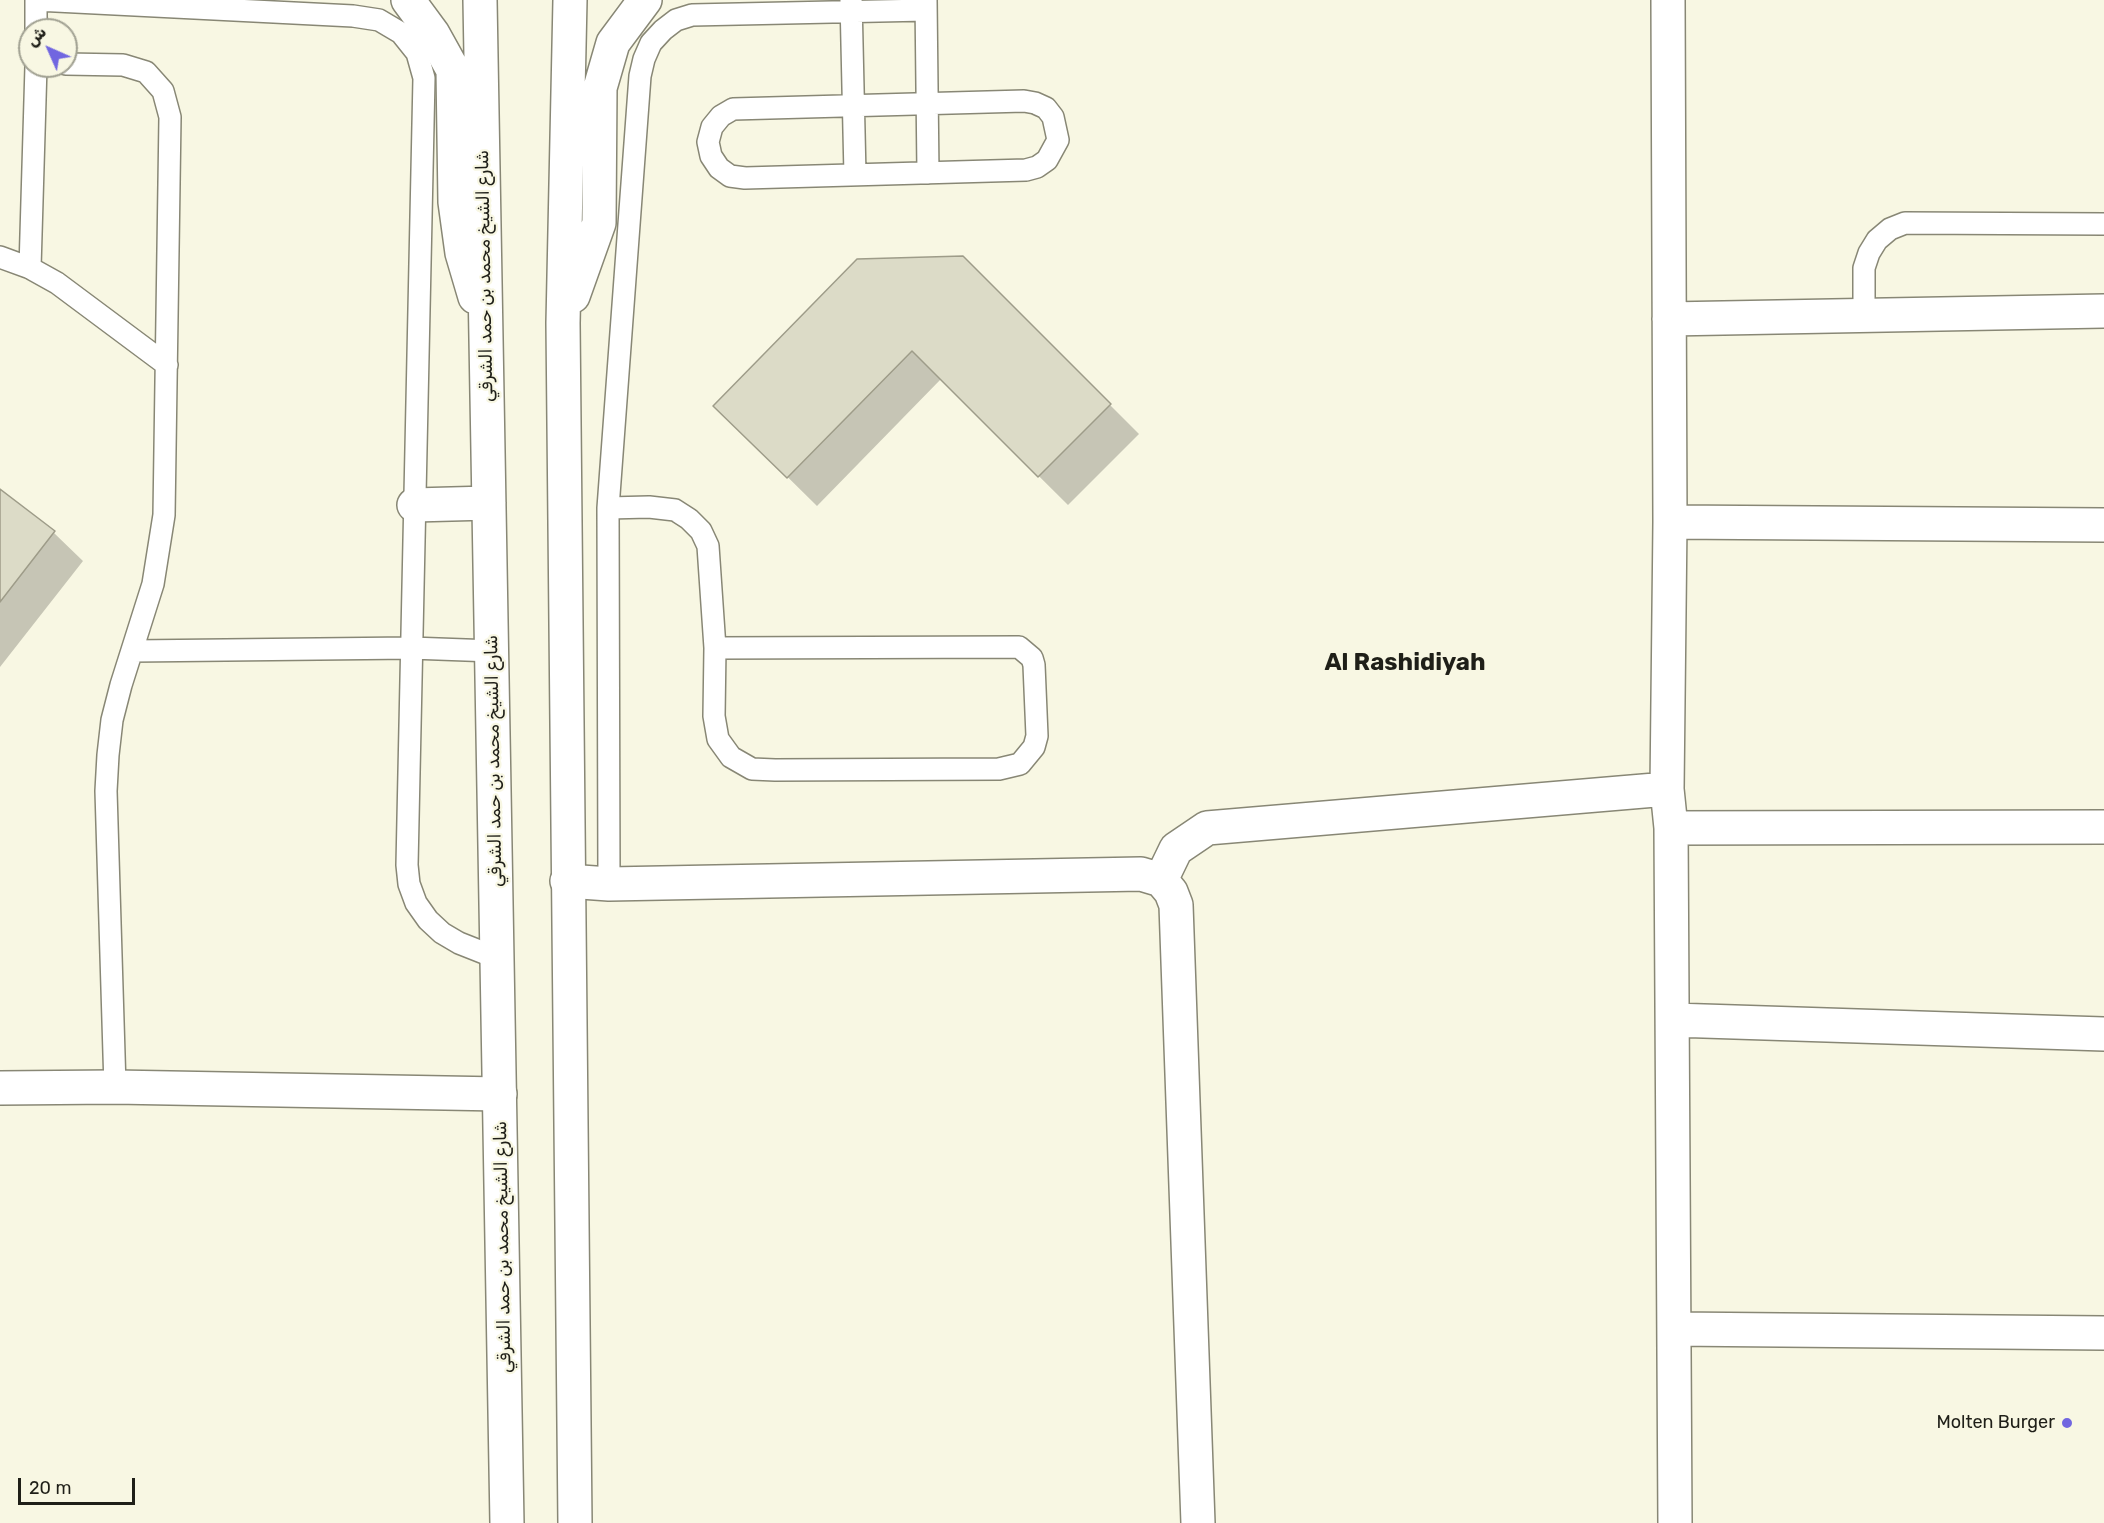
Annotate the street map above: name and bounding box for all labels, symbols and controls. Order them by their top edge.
north arrow [18,18,78,78]
text: ش [22,22,50,50]
street label: شارع الشيخ محمد بن حمد الشرقي [472,150,498,402]
street label: شارع الشيخ محمد بن حمد الشرقي [481,635,507,887]
district label: Al Rashidiyah [1324,649,1486,677]
street label: شارع الشيخ محمد بن حمد الشرقي [490,1121,516,1373]
place label: Molten Burger [1936,1412,2055,1434]
marker: Molten Burger [2060,1416,2074,1430]
scale bar [21,1466,138,1504]
text: 20 m [29,1477,71,1499]

